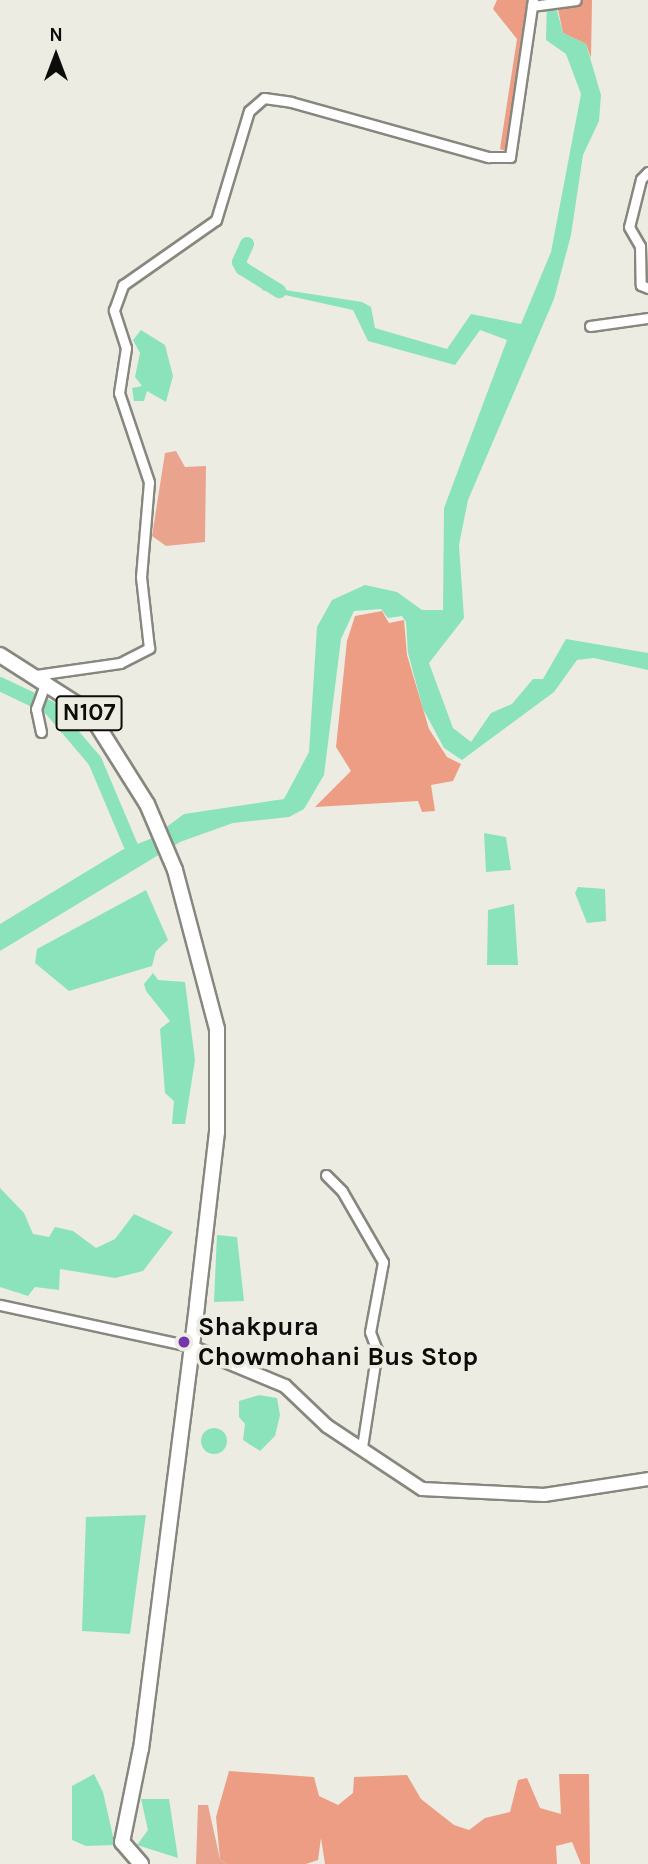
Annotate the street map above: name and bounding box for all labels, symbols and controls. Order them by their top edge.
north arrow [21,21,91,91]
text: N [49,24,63,46]
road number: N107 [54,692,124,734]
place label: Shakpura Chowmohani Bus Stop [198,1311,478,1372]
marker: Shakpura Chowmohani Bus Stop [176,1334,192,1350]

